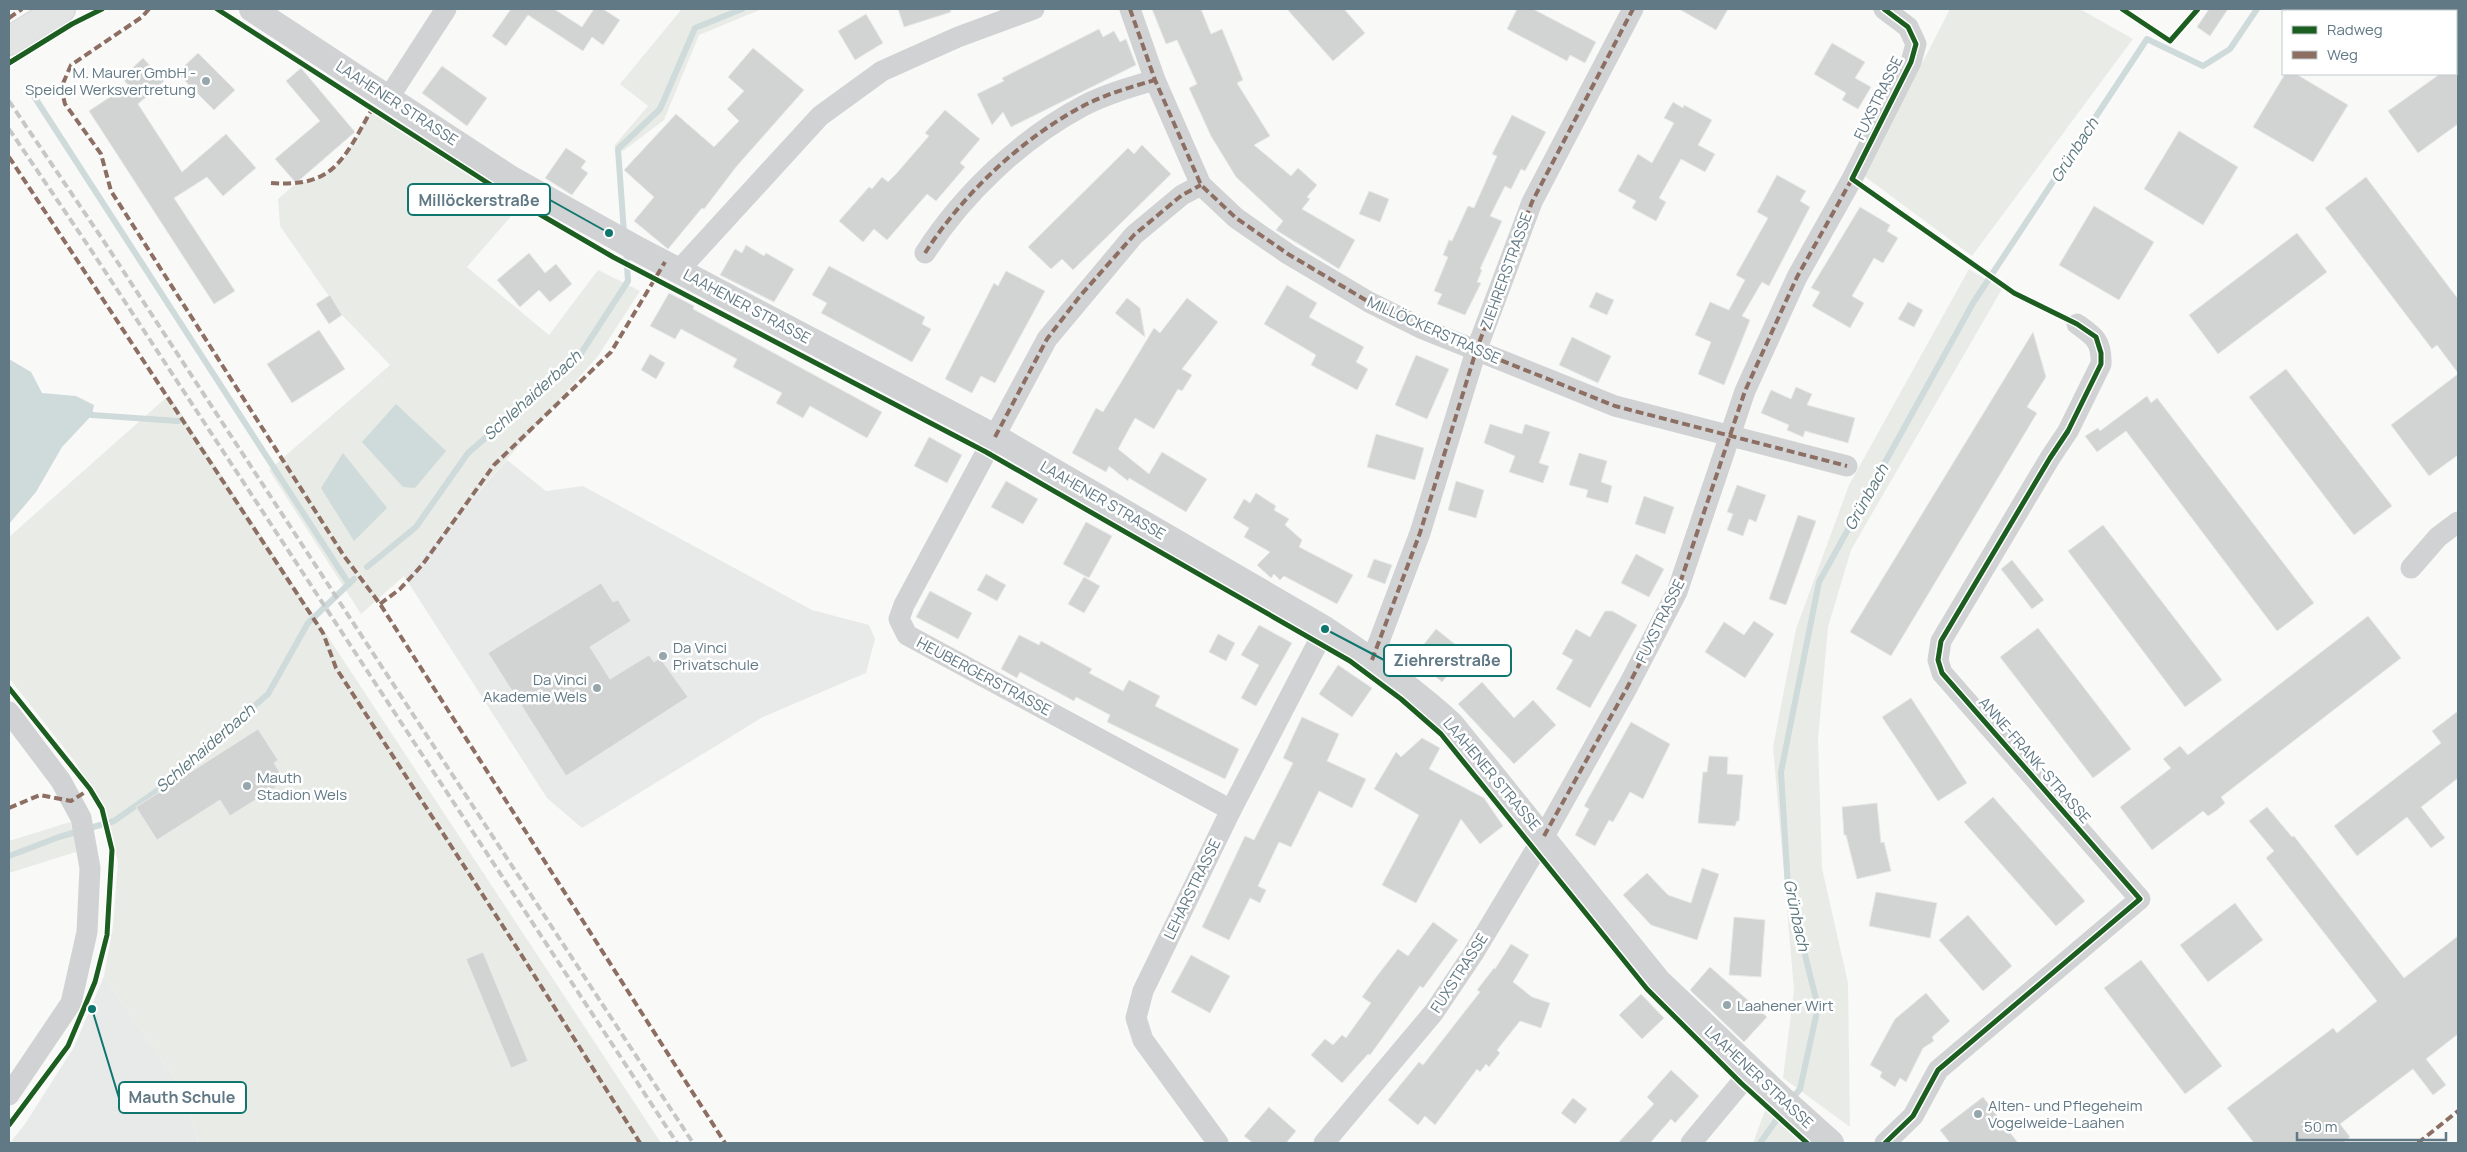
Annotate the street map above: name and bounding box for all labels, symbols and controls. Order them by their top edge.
legend [2282,10,2457,75]
text: Radweg [2327,19,2383,40]
text: Weg [2327,44,2358,65]
street label: FUXSTRASSE [1849,53,1907,143]
street label: LAAHENER STRASSE [332,56,462,150]
place label: M. Maurer GmbH - Speidel Werksvertretung [25,62,196,100]
marker: M. Maurer GmbH - Speidel Werksvertretung [200,75,212,87]
water label: Grünbach [2045,113,2103,187]
callout: Millöckerstraße [408,184,550,215]
text: Millöckerstraße [418,189,540,211]
street label: ZIEHRERSTRASSE [1475,210,1537,332]
street label: LAAHENER STRASSE [680,264,814,348]
street label: MILLÖCKERSTRASSE [1364,291,1504,369]
water label: Schlehaiderbach [478,345,586,445]
street label: LAAHENER STRASSE [1037,456,1169,544]
water label: Grünbach [1839,459,1894,534]
street label: FUXSTRASSE [1631,576,1689,666]
street label: HEUBERGERSTRASSE [913,632,1055,720]
place label: Da Vinci Privatschule [673,637,759,675]
callout: Ziehrerstraße [1384,645,1511,676]
text: Ziehrerstraße [1393,649,1501,671]
marker: Da Vinci Privatschule [657,650,669,662]
place label: Da Vinci Akademie Wels [483,669,587,707]
marker: Da Vinci Akademie Wels [591,682,603,694]
street label: ANNE-FRANK-STRASSE [1974,692,2096,828]
water label: Schlehaiderbach [151,698,260,797]
street label: LAAHENER STRASSE [1438,713,1546,835]
place label: Mauth Stadion Wels [257,767,347,805]
marker: Mauth Stadion Wels [241,780,253,792]
street label: LEHARSTRASSE [1159,835,1225,943]
water label: Grünbach [1779,877,1815,953]
street label: FUXSTRASSE [1425,929,1493,1017]
place label: Laahener Wirt [1737,995,1833,1016]
marker: Laahener Wirt [1721,999,1733,1011]
street label: LAAHENER STRASSE [1700,1021,1818,1133]
callout: Mauth Schule [119,1082,246,1113]
text: Mauth Schule [129,1086,236,1108]
place label: Alten- und Pflegeheim Vogelweide-Laahen [1988,1095,2142,1133]
marker: Alten- und Pflegeheim Vogelweide-Laahen [1972,1108,1984,1120]
scale bar [2297,1110,2446,1142]
text: 50 m [2304,1116,2338,1137]

